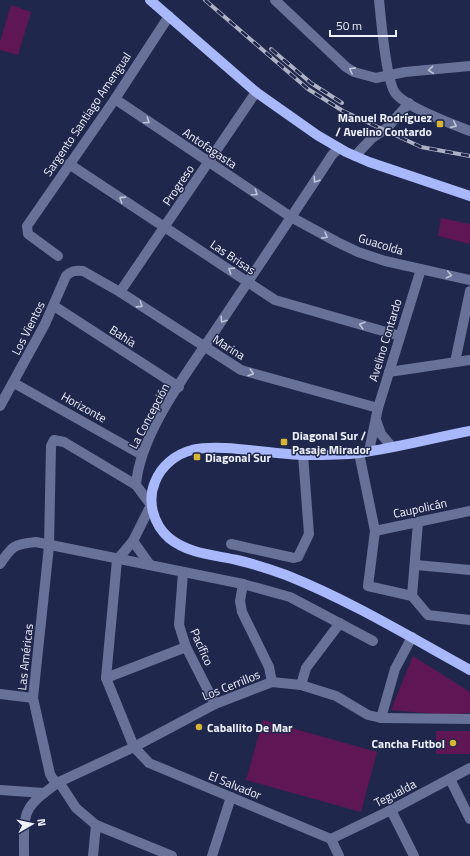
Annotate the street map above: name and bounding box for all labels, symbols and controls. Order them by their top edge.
scale bar [330,12,396,38]
text: 50 m [336,16,362,35]
street label: Sargento Santiago Amengual [38,48,136,180]
one-way arrow [428,65,434,74]
one-way arrow [349,67,356,75]
place label: Manuel Rodríguez / Avelino Contardo [335,108,432,141]
one-way arrow [143,116,150,124]
marker: Manuel Rodríguez / Avelino Contardo [435,119,445,129]
one-way arrow [450,120,458,128]
street label: Antofagasta [179,123,241,173]
street label: Progreso [157,161,199,209]
one-way arrow [313,176,321,183]
one-way arrow [251,188,258,196]
one-way arrow [119,196,126,204]
street label: Guacolda [356,228,406,260]
one-way arrow [321,231,328,239]
street label: Las Brisas [206,235,260,279]
one-way arrow [228,268,235,275]
one-way arrow [446,270,452,278]
street label: Avelino Contardo [363,296,407,384]
street label: Los Vientos [6,297,50,358]
one-way arrow [136,300,143,308]
one-way arrow [221,315,228,322]
street label: Bahía [106,320,140,352]
one-way arrow [359,321,366,330]
street label: Marina [209,330,249,364]
one-way arrow [247,368,254,377]
street label: La Concepción [124,380,174,452]
street label: Horizonte [58,387,110,427]
place label: Diagonal Sur / Pasaje Mirador [292,426,371,459]
marker: Diagonal Sur / Pasaje Mirador [279,437,289,447]
place label: Diagonal Sur [205,448,271,467]
marker: Diagonal Sur [192,452,202,462]
street label: Caupolicán [391,493,449,523]
street label: Las Américas [12,622,38,691]
street label: Pacífico [185,625,219,669]
street label: Los Cerrillos [199,665,263,705]
place label: Caballito De Mar [207,718,293,737]
marker: Caballito De Mar [194,722,204,732]
place label: Cancha Futbol [372,734,445,753]
marker: Cancha Futbol [448,738,458,748]
street label: El Salvador [206,766,264,804]
street label: Tegualda [371,774,419,812]
north arrow [12,804,52,844]
text: N [33,817,50,827]

